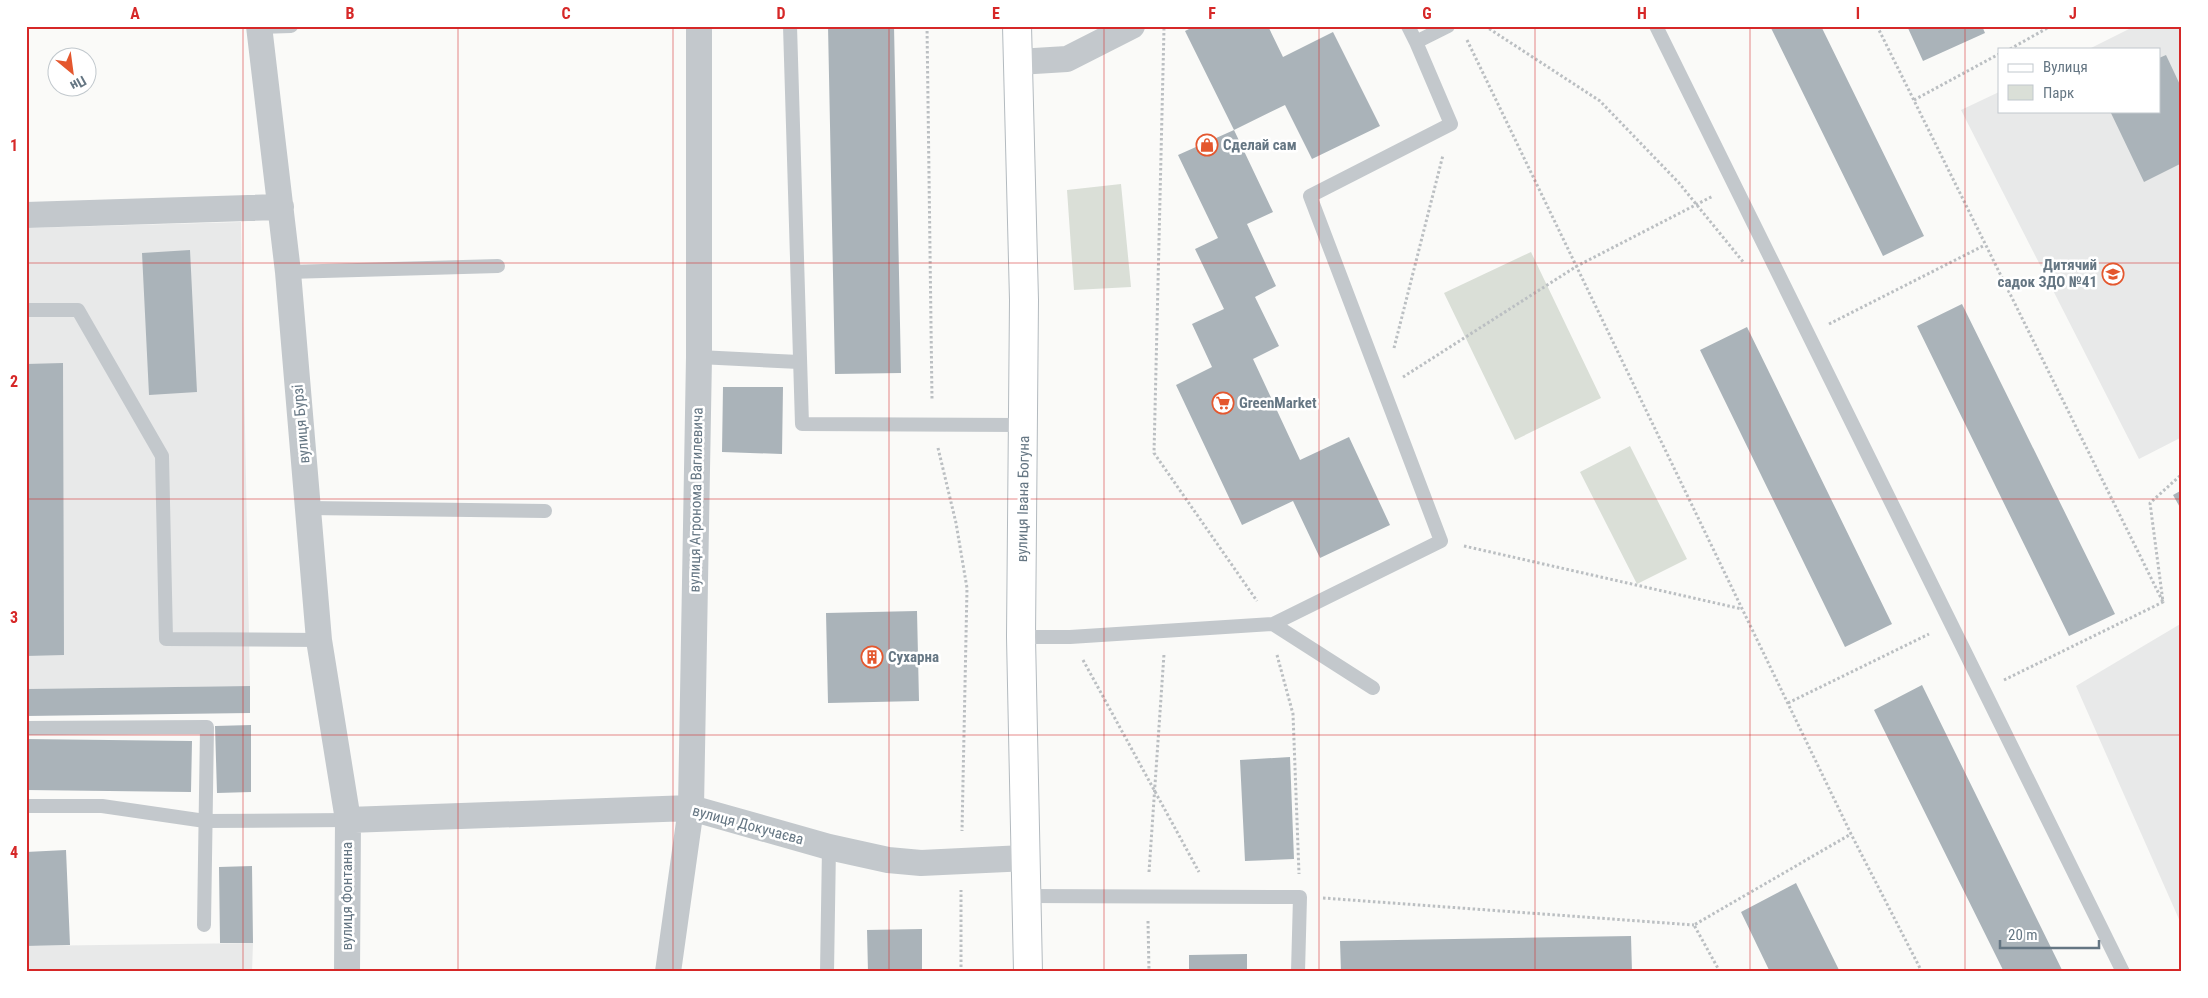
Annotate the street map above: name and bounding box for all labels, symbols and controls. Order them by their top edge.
text: A [130,4,140,23]
text: B [346,4,355,23]
text: C [561,4,571,23]
text: D [776,4,786,23]
text: E [992,4,1000,23]
text: F [1208,4,1216,23]
text: G [1422,4,1432,23]
text: H [1637,4,1647,23]
text: I [1856,4,1860,23]
text: J [2069,4,2077,23]
north arrow [48,48,98,98]
legend [1998,48,2160,112]
text: Вулиця [2043,58,2088,76]
text: Пн [68,73,89,94]
text: Парк [2043,84,2074,102]
shop icon: Сделай сам [1195,133,1219,157]
text: 1 [10,136,18,155]
place label: Сделай сам [1223,136,1297,154]
place label: Дитячий садок ЗДО №41 [1998,256,2097,291]
school or university icon: Дитячий садок ЗДО №41 [2101,262,2125,286]
text: 2 [10,372,18,391]
street label: вулиця Бурзі [289,384,313,464]
supermarket icon: GreenMarket [1211,391,1235,415]
place label: GreenMarket [1239,394,1317,412]
street label: вулиця Агронома Вагилевича [685,407,707,593]
street label: вулиця Івана Богуна [1013,436,1033,562]
text: 3 [10,608,18,627]
building icon: Сухарна [860,645,884,669]
place label: Сухарна [888,648,939,666]
street label: вулиця Докучаєва [690,801,806,849]
street label: вулиця Фонтанна [338,842,356,950]
text: 4 [10,843,18,862]
scale bar [2000,918,2099,950]
text: 20 m [2008,926,2038,944]

